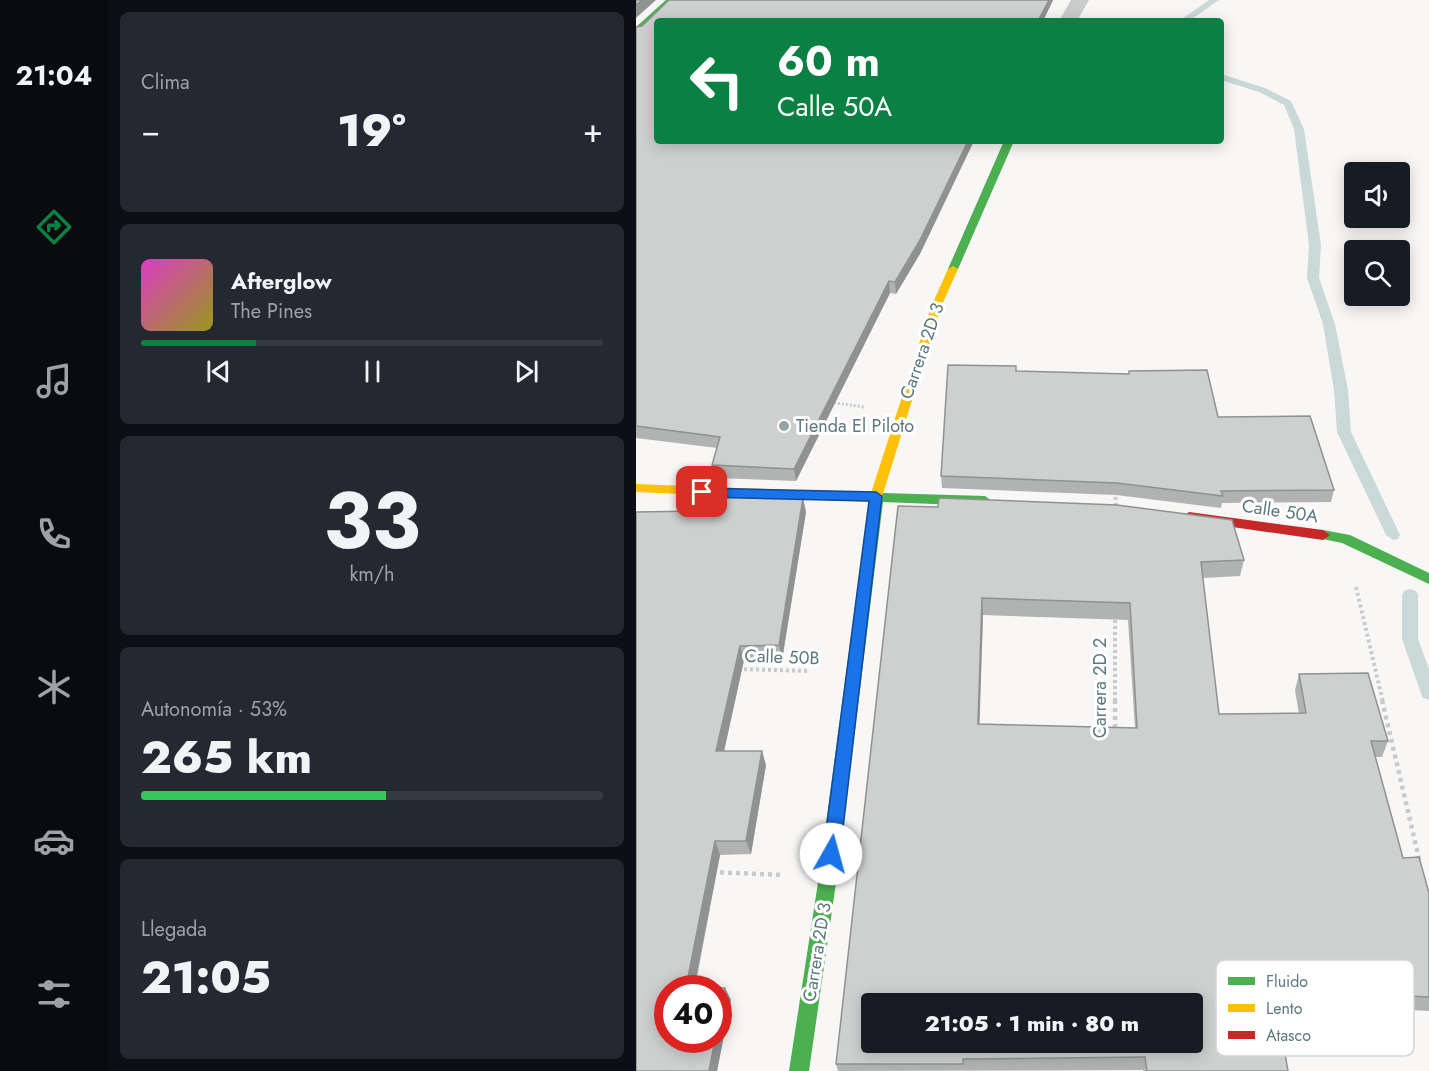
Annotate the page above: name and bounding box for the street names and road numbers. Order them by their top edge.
street label: Carrera 2D 3 [893,299,951,403]
street label: Calle 50A [1240,493,1320,529]
street label: Carrera 2D 2 [1087,638,1113,738]
street label: Calle 50B [744,643,820,671]
street label: Carrera 2D 3 [796,900,838,1004]

